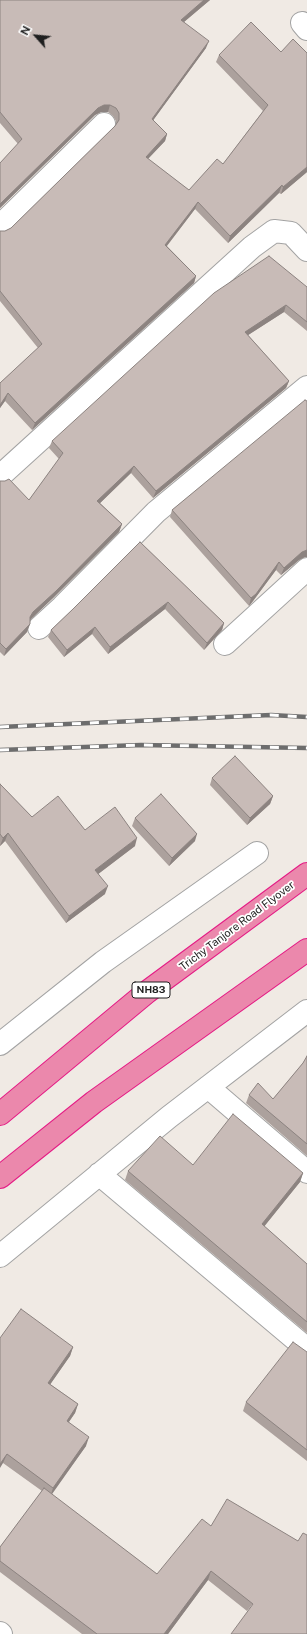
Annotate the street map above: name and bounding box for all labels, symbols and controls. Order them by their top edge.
north arrow [16,16,56,56]
text: N [18,24,33,37]
street label: Trichy Tanjore Road Flyover [177,878,297,974]
road number: NH83 [132,982,170,998]

